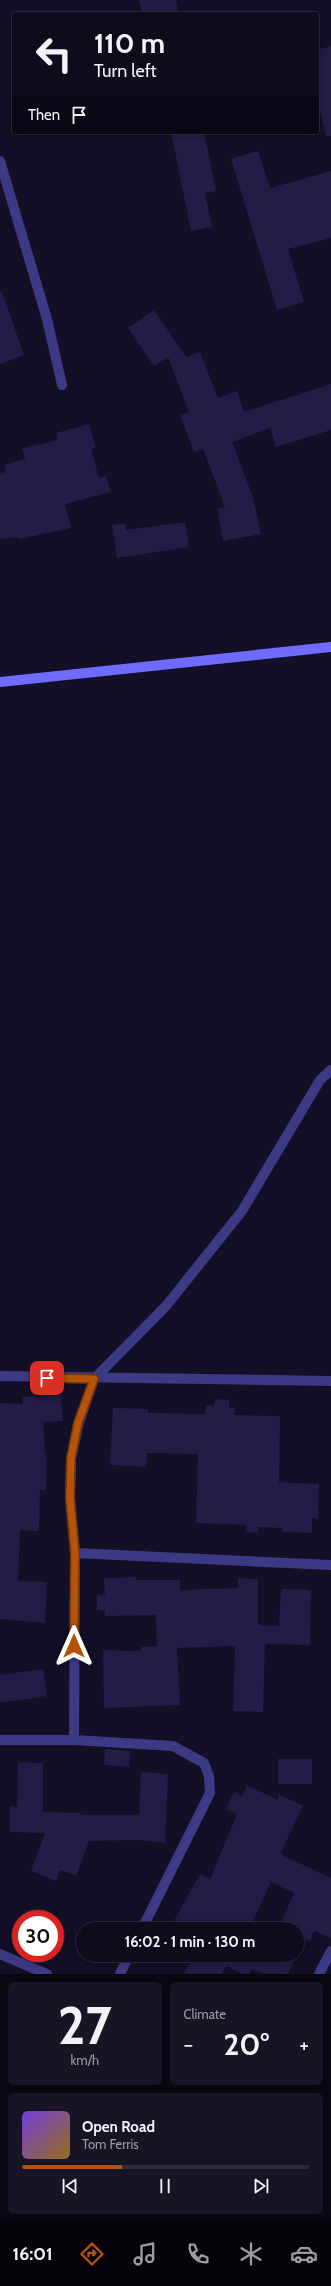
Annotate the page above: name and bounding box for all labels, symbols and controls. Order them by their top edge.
text: 110 m [94,26,165,60]
icon: left [28,28,80,80]
text: Turn left [94,60,157,82]
icon: arrive [68,104,90,126]
text: Then [28,106,60,124]
pin [30,1361,64,1395]
icon: arrive [36,1367,58,1389]
position arrow [53,1625,95,1667]
speed limit sign: 30 [12,1910,64,1962]
text: 16:02 · 1 min · 130 m [125,1933,255,1951]
text: 27 [58,1994,112,2057]
text: Climate [184,2006,226,2022]
text: 20° [223,2026,269,2063]
text: − [184,2031,193,2058]
text: + [299,2031,309,2058]
text: km/h [71,2052,99,2068]
text: Open Road [82,2118,155,2136]
text: Tom Ferris [82,2136,139,2152]
icon: previous [59,2175,81,2197]
icon: pause [154,2175,176,2197]
icon: next [250,2175,272,2197]
icon: directions [78,2240,106,2268]
icon: music [131,2240,159,2268]
icon: phone [184,2240,212,2268]
icon: climate [237,2240,265,2268]
icon: car [290,2240,318,2268]
text: 16:01 [13,2243,53,2265]

